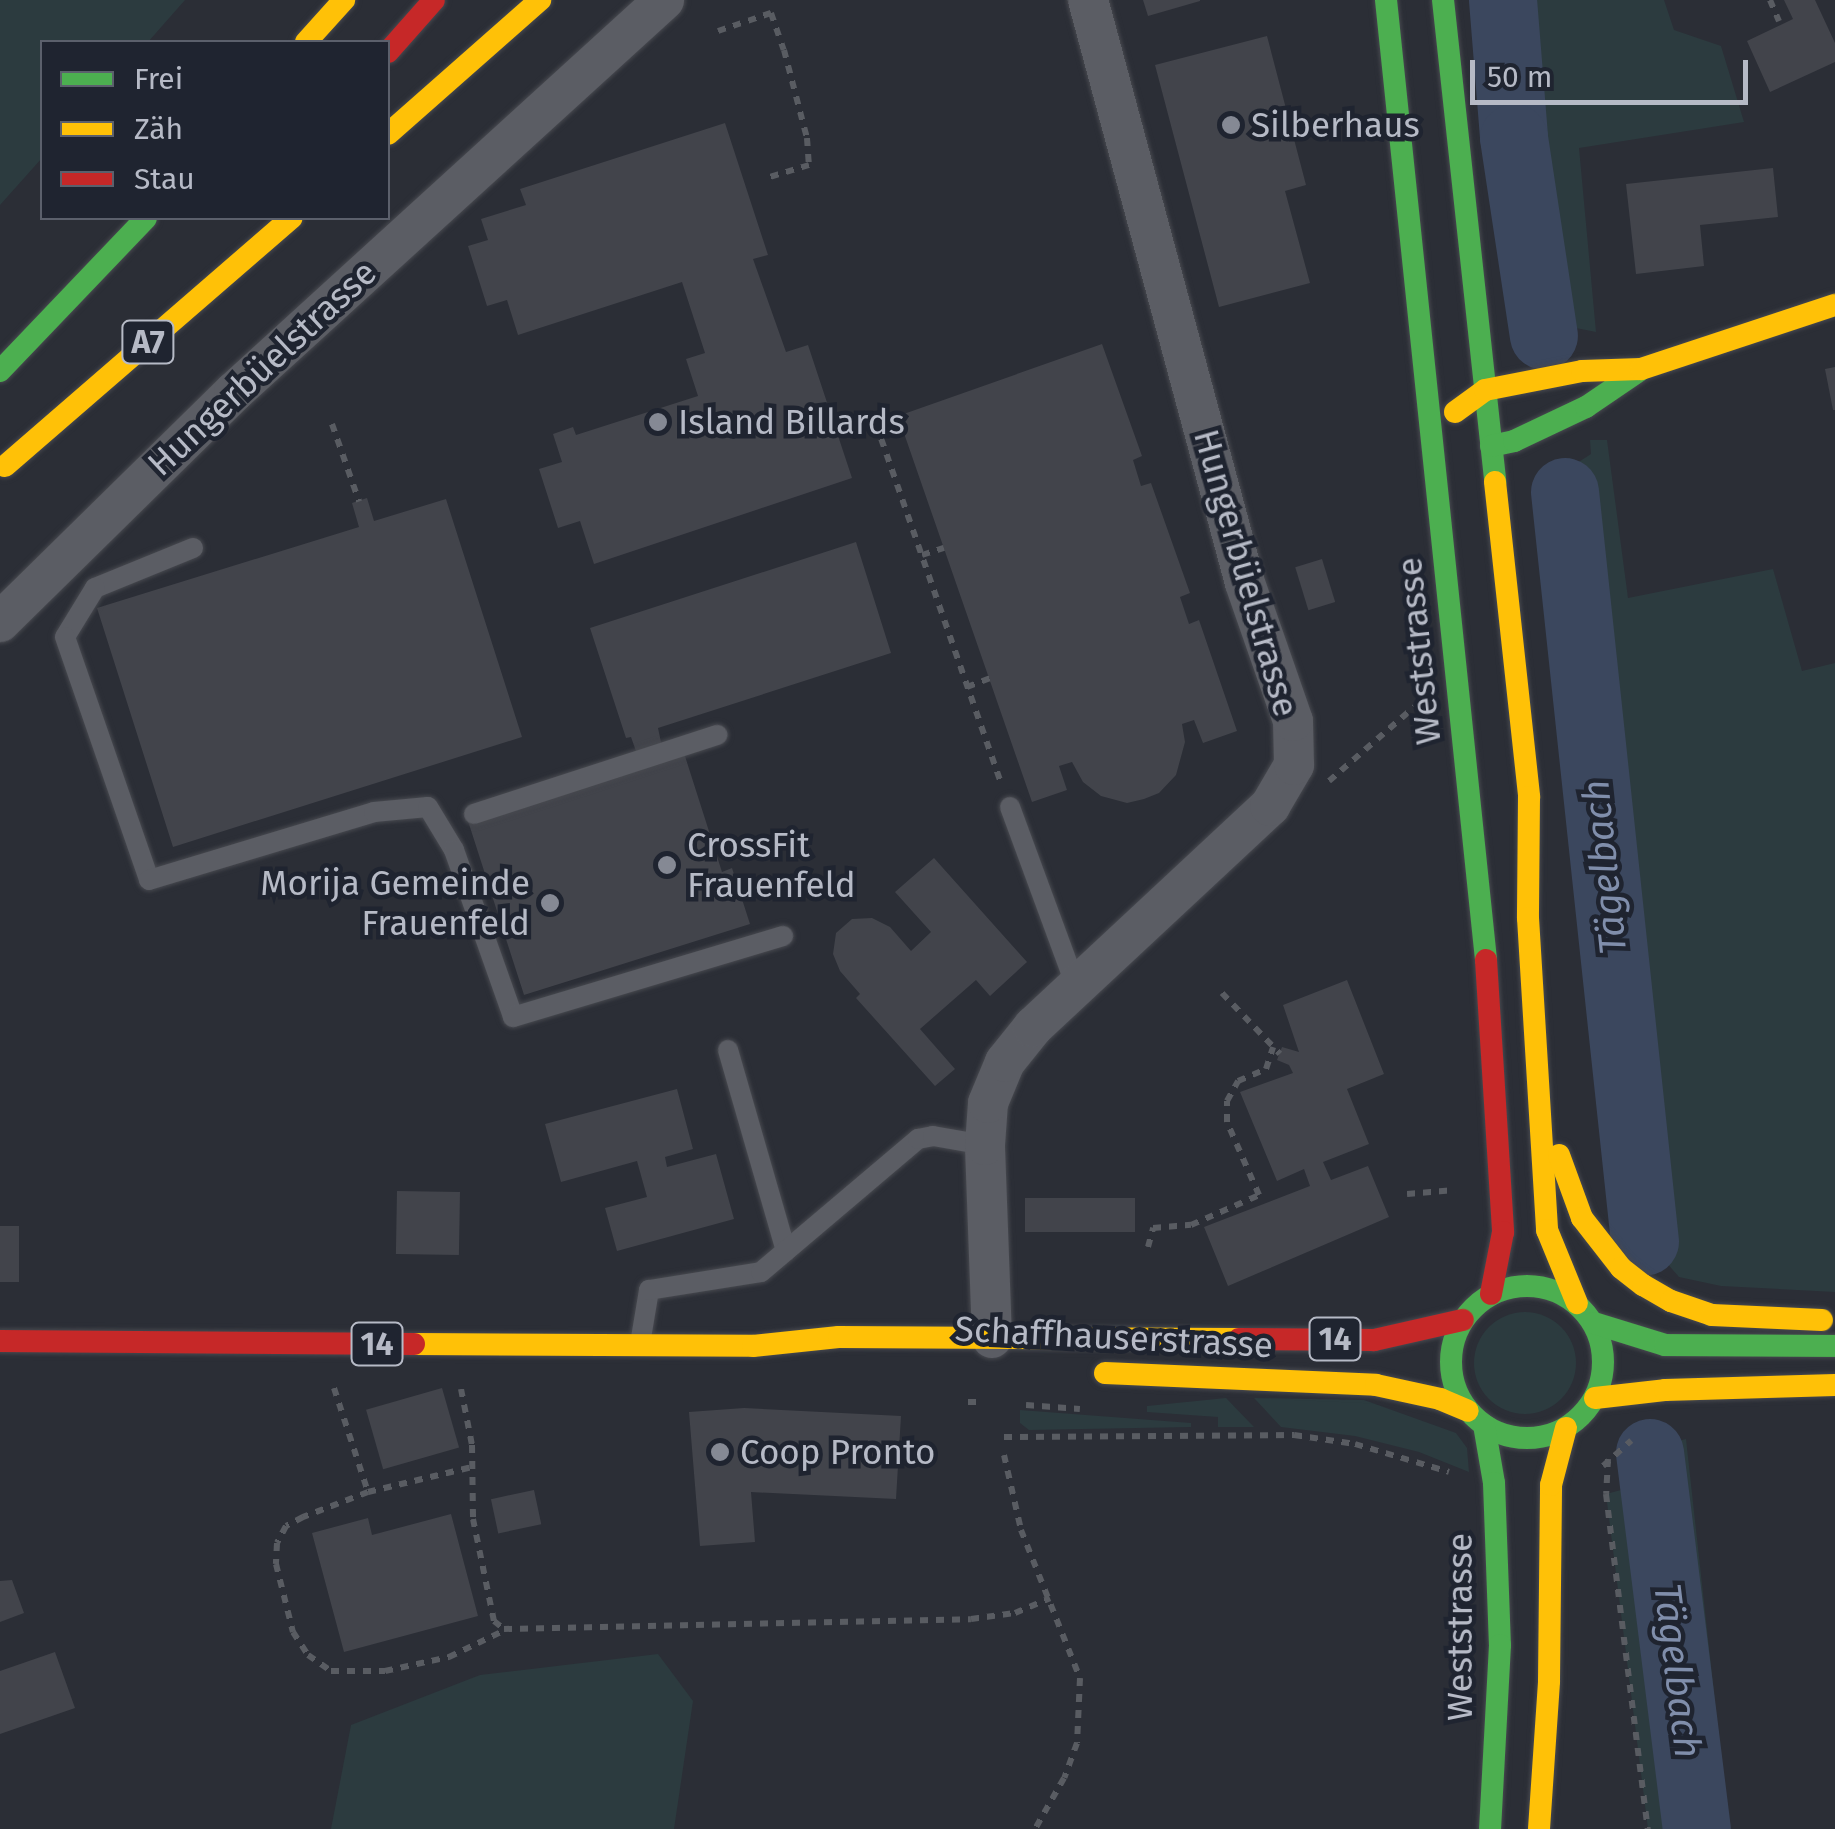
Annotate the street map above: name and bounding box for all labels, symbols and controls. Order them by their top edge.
legend [40,40,390,220]
scale bar [1475,40,1752,102]
text: 50 m [1487,59,1552,95]
text: Frei [134,61,183,97]
place label: Silberhaus [1251,104,1420,146]
text: Zäh [134,111,183,147]
marker: Silberhaus [1220,114,1242,136]
text: Stau [134,161,195,197]
street label: Hungerbüelstrasse [139,251,385,485]
road number: A7 [120,315,176,369]
place label: Island Billards [678,401,905,443]
marker: Island Billards [647,411,669,433]
street label: Hungerbüelstrasse [1185,425,1307,721]
street label: Weststrasse [1388,555,1450,747]
water label: Tägelbach [1573,777,1637,957]
place label: CrossFit Frauenfeld [687,824,856,906]
marker: CrossFit Frauenfeld [656,854,678,876]
place label: Morija Gemeinde Frauenfeld [260,862,530,944]
marker: Morija Gemeinde Frauenfeld [539,892,561,914]
street label: Schaffhauserstrasse [954,1308,1274,1366]
road number: 14 [1308,1312,1362,1366]
road number: 14 [350,1317,404,1371]
place label: Coop Pronto [740,1431,935,1473]
marker: Coop Pronto [709,1441,731,1463]
street label: Weststrasse [1439,1533,1481,1721]
water label: Tägelbach [1644,1581,1710,1761]

